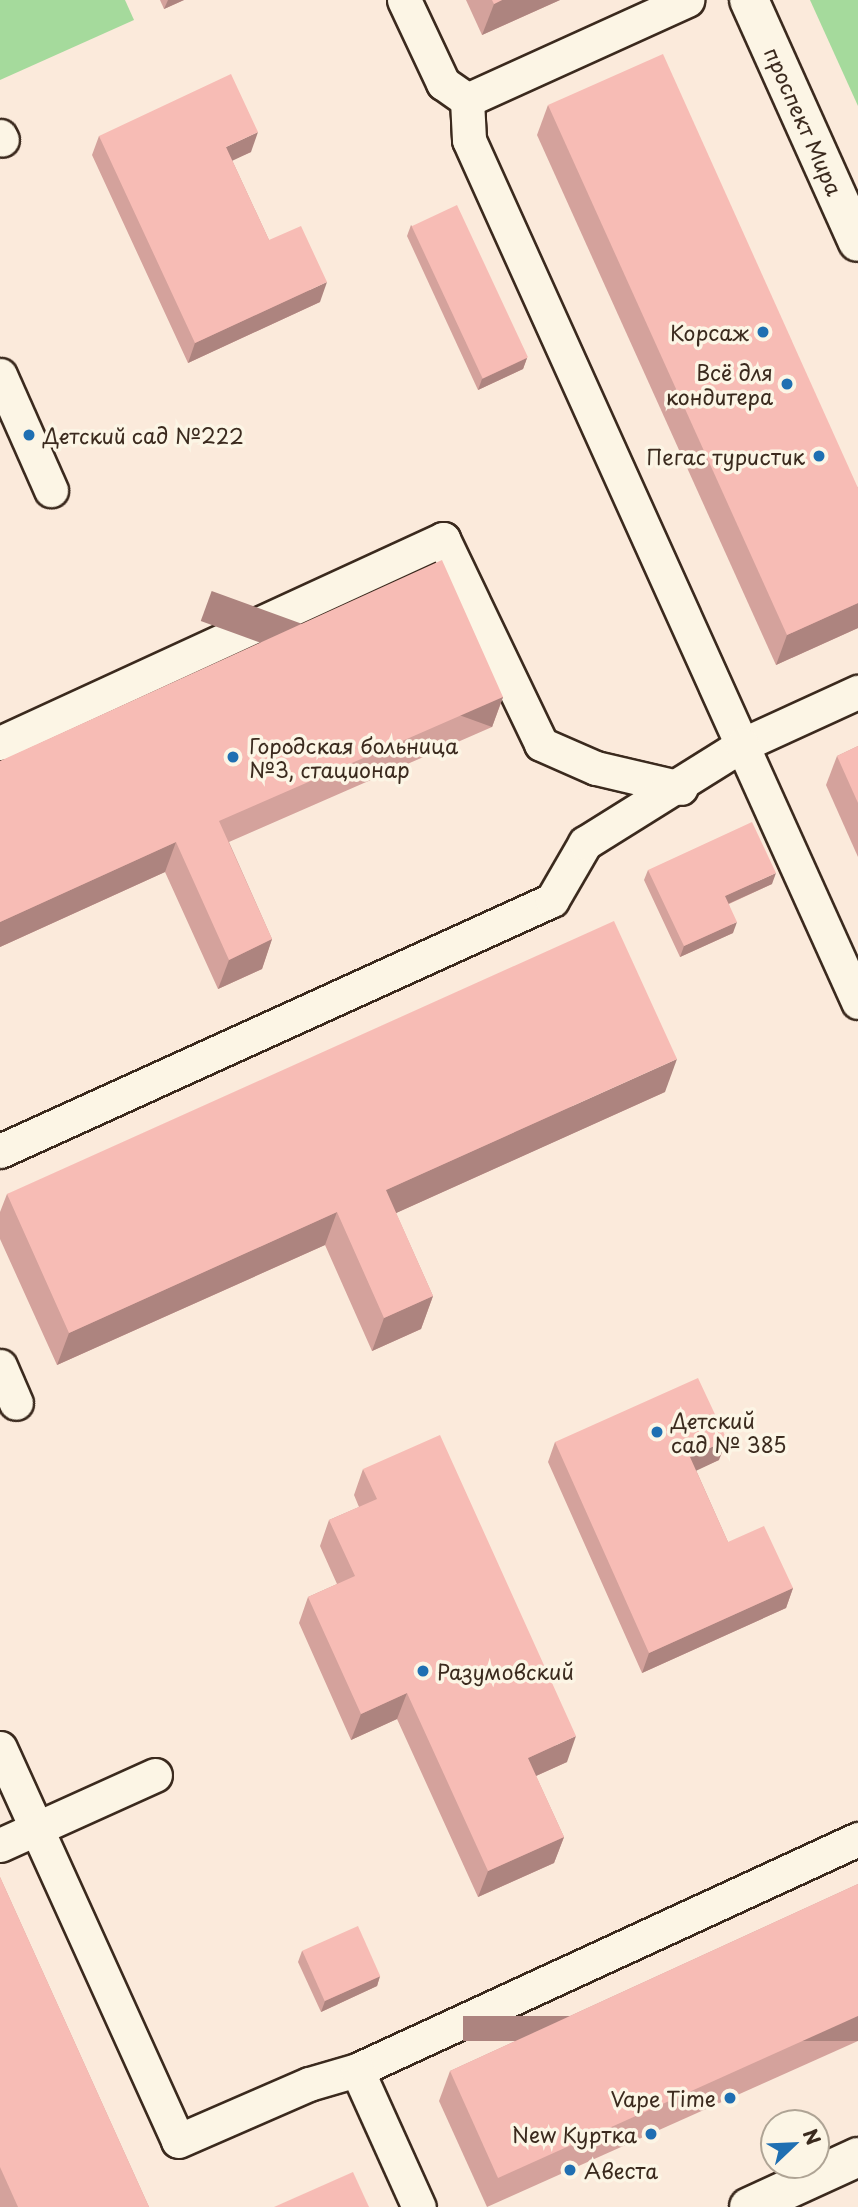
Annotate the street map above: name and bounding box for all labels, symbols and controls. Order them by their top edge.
street label: проспект Мира [760,43,848,199]
place label: Корсаж [670,319,749,345]
marker: Корсаж [755,324,771,340]
place label: Всё для кондитера [666,359,773,409]
marker: Всё для кондитера [779,376,795,392]
place label: Детский сад №222 [43,422,246,448]
marker: Детский сад №222 [21,427,37,443]
place label: Пегас туристик [645,443,805,469]
marker: Пегас туристик [811,448,827,464]
place label: Городская больница №3, стационар [249,732,458,782]
marker: Городская больница №3, стационар [223,747,243,767]
place label: Детский сад № 385 [671,1407,787,1457]
marker: Детский сад № 385 [649,1424,665,1440]
place label: Разумовский [437,1658,574,1684]
marker: Разумовский [415,1663,431,1679]
place label: Vape Time [611,2085,716,2111]
marker: Vape Time [722,2090,738,2106]
north arrow [760,2109,830,2179]
place label: New Куртка [511,2121,637,2147]
text: N [797,2124,828,2149]
marker: New Куртка [643,2126,659,2142]
place label: Авеста [584,2157,658,2183]
marker: Авеста [562,2162,578,2178]

